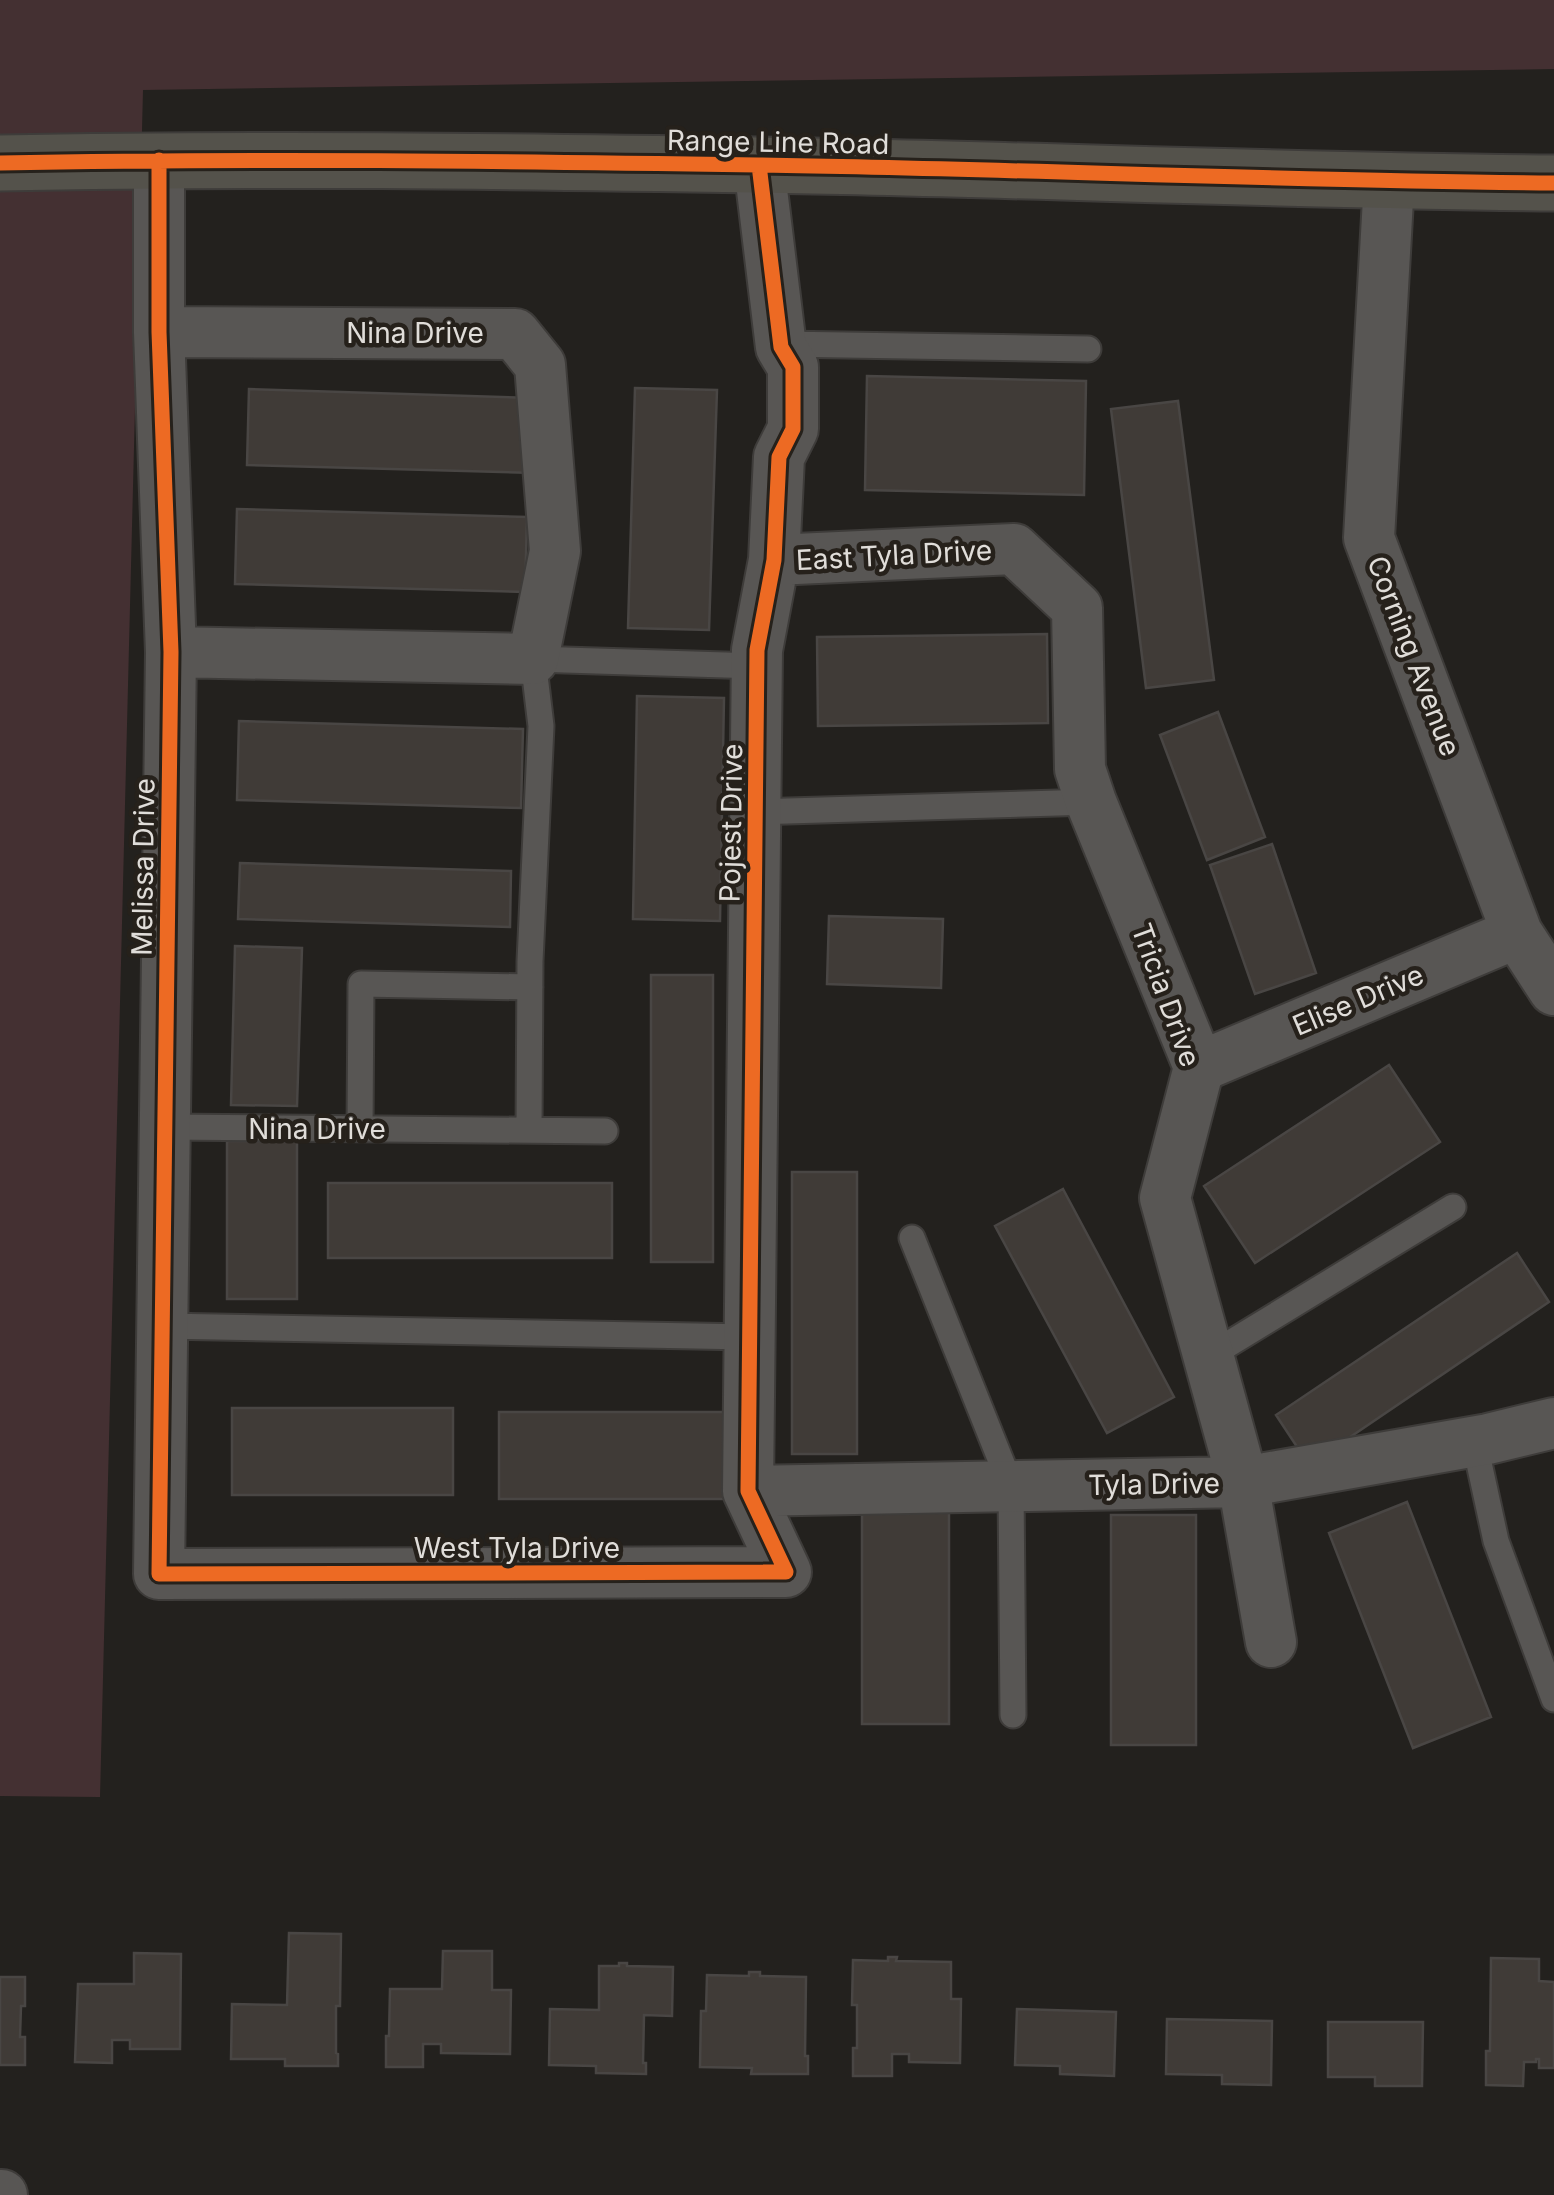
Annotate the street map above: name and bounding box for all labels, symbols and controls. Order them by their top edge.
street label: Range Line Road [667,123,889,161]
street label: Nina Drive [346,316,484,350]
street label: East Tyla Drive [795,533,993,577]
street label: Corning Avenue [1360,551,1468,761]
street label: Pojest Drive [713,743,749,903]
street label: Melissa Drive [124,778,162,956]
street label: Tricia Drive [1124,919,1208,1071]
street label: Elise Drive [1287,957,1429,1043]
street label: Nina Drive [248,1112,386,1146]
street label: Tyla Drive [1088,1466,1220,1502]
street label: West Tyla Drive [414,1531,620,1565]

